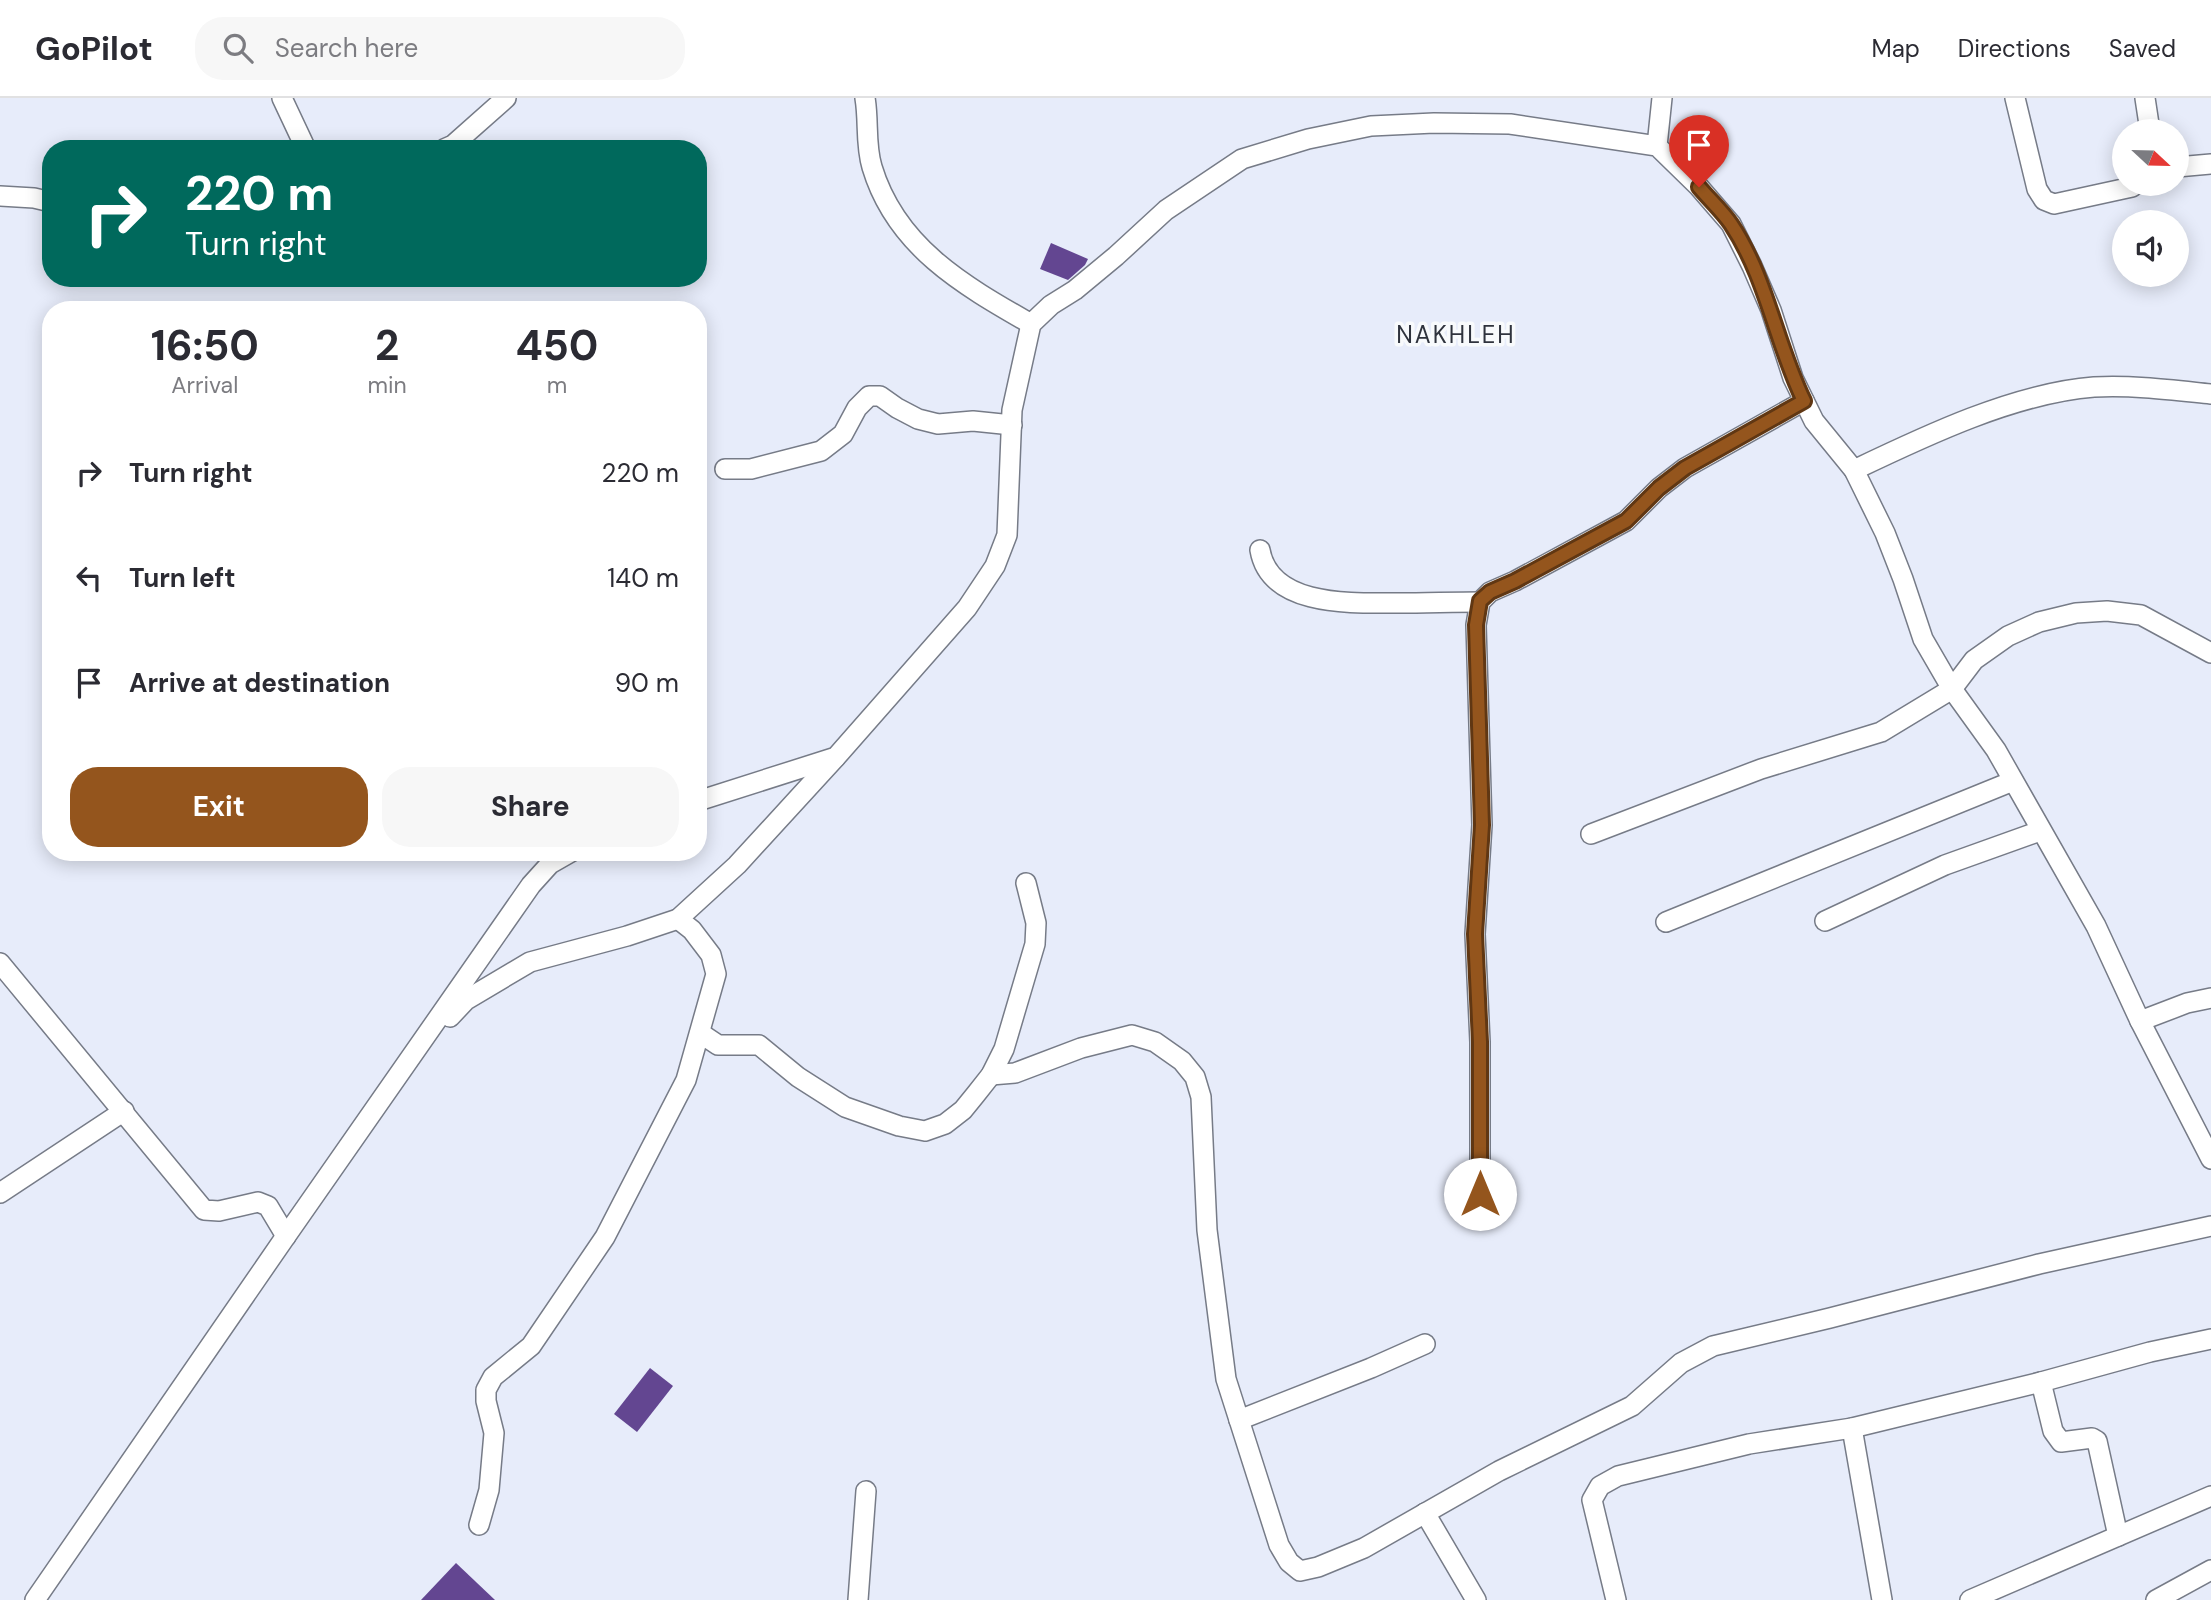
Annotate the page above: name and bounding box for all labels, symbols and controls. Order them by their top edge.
search box [195,17,685,80]
text: GoPilot [35,27,153,70]
icon: search [219,29,257,67]
text: Search here [275,31,418,65]
text: Map [1872,33,1920,64]
text: Directions [1958,33,2071,64]
text: Saved [2109,33,2176,64]
pin [1669,115,1729,187]
north arrow [2112,119,2189,196]
map controls [2112,119,2189,287]
icon: arrive [1680,126,1718,164]
text: 220 m [185,161,333,225]
icon: right [70,168,161,259]
button: sound [2112,210,2189,287]
text: Turn right [185,223,327,265]
text: 16:50 [151,318,259,373]
text: 2 [375,318,399,373]
text: 450 [515,318,598,373]
district label: NAKHLEH [1396,319,1516,350]
text: Arrival [171,370,238,400]
text: min [368,370,407,400]
text: m [547,370,567,400]
icon: right [70,454,108,492]
text: Turn right [129,456,253,490]
text: 220 m [601,456,679,490]
icon: left [70,559,108,597]
text: Turn left [129,561,236,595]
text: 140 m [607,561,679,595]
icon: arrive [70,664,108,702]
text: Arrive at destination [129,666,390,700]
text: 90 m [615,666,679,700]
button: Exit [70,767,368,847]
button: Share [382,767,679,847]
position arrow [1443,1157,1517,1231]

